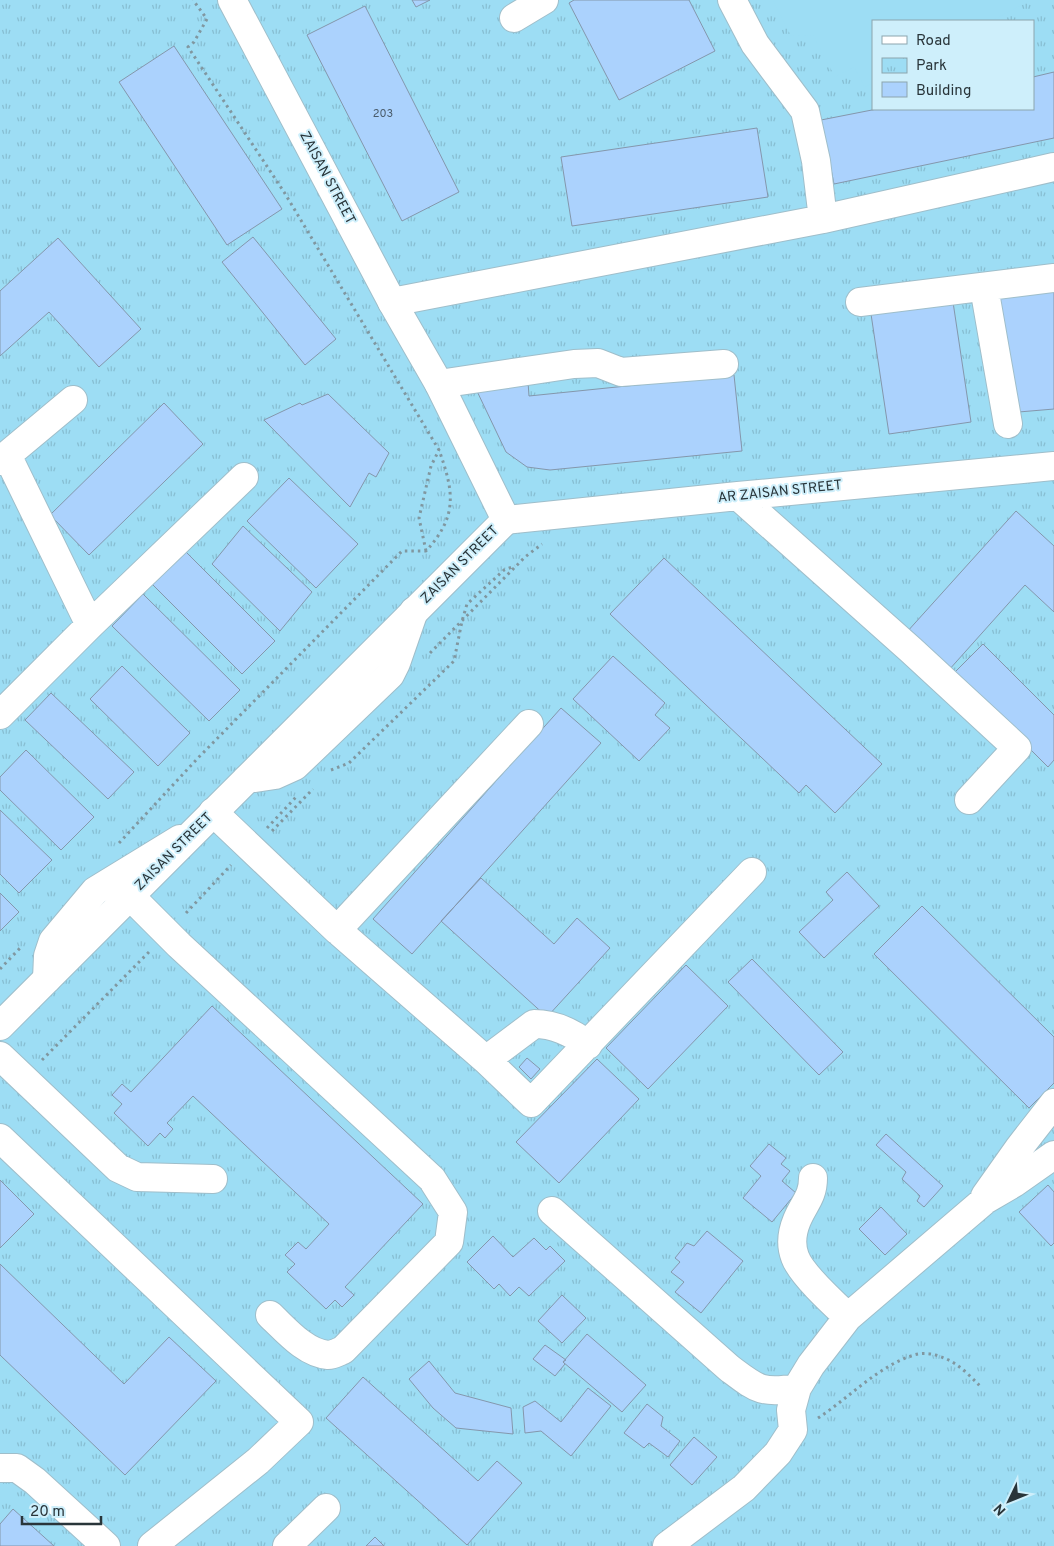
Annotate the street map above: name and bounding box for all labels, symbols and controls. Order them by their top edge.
legend [872,20,1034,110]
text: Road [916,32,951,51]
text: Park [916,57,947,76]
text: Building [916,82,971,101]
house number: 203 [373,107,393,121]
street label: ZAISAN STREET [295,129,359,227]
street label: AR ZAISAN STREET [717,477,843,507]
street label: ZAISAN STREET [418,523,502,607]
street label: ZAISAN STREET [132,810,216,894]
north arrow [984,1476,1034,1526]
scale bar [22,1494,101,1526]
text: N [991,1499,1010,1518]
text: 20 m [30,1503,65,1522]

